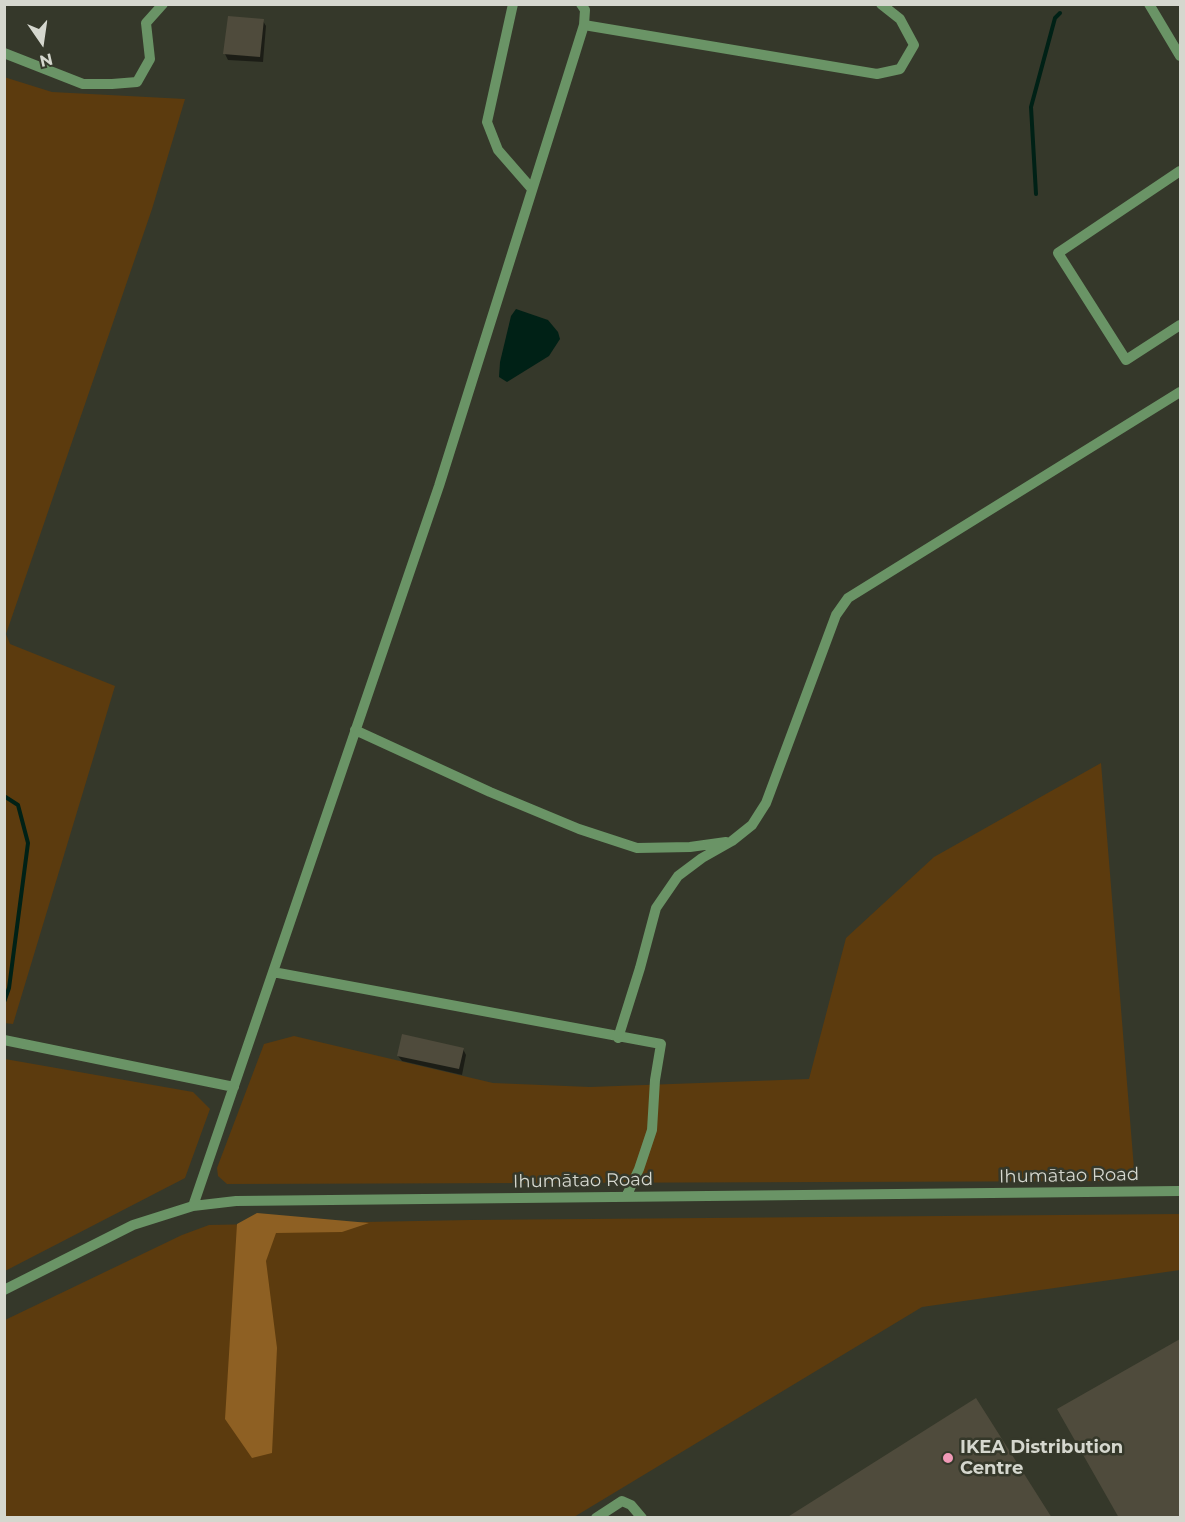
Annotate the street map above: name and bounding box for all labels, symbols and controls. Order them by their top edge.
north arrow [12,12,72,72]
text: N [38,49,55,71]
street label: Ihumātao Road [999,1164,1139,1188]
street label: Ihumātao Road [513,1169,653,1193]
place label: IKEA Distribution Centre [960,1437,1123,1480]
marker: IKEA Distribution Centre [941,1451,955,1465]

